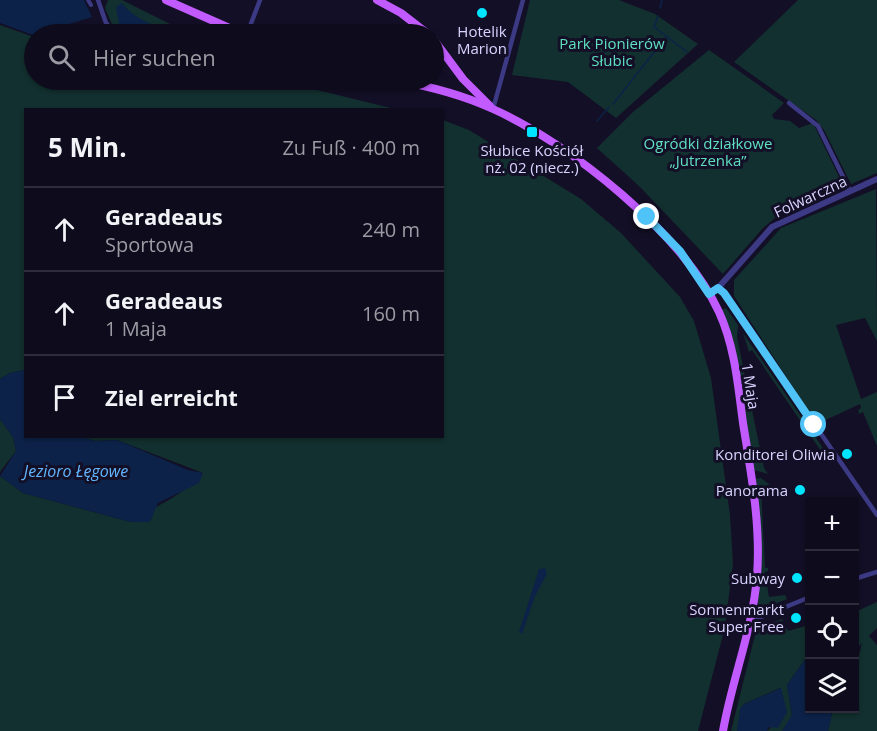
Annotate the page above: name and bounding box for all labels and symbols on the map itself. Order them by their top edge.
marker: Hotelik Marion [475,6,489,20]
place label: Hotelik Marion [457,21,507,58]
park label: Park Pionierów Słubic [559,33,665,70]
marker: Słubice Kościół nż. 02 (niecz.) [525,125,539,139]
park label: Ogródki działkowe „Jutrzenka” [644,133,772,170]
place label: Słubice Kościół nż. 02 (niecz.) [481,140,584,177]
street label: Folwarczna [770,170,850,222]
route end [633,203,659,229]
street label: 1 Maja [737,362,765,410]
route start [800,411,826,437]
place label: Konditorei Oliwia [715,444,835,464]
marker: Konditorei Oliwia [840,447,854,461]
water label: Jezioro Łęgowe [21,460,128,482]
place label: Panorama [716,480,788,500]
marker: Panorama [793,483,807,497]
place label: Subway [731,568,785,588]
marker: Subway [790,571,804,585]
place label: Sonnenmarkt Super Free [689,599,784,636]
marker: Sonnenmarkt Super Free [789,611,803,625]

